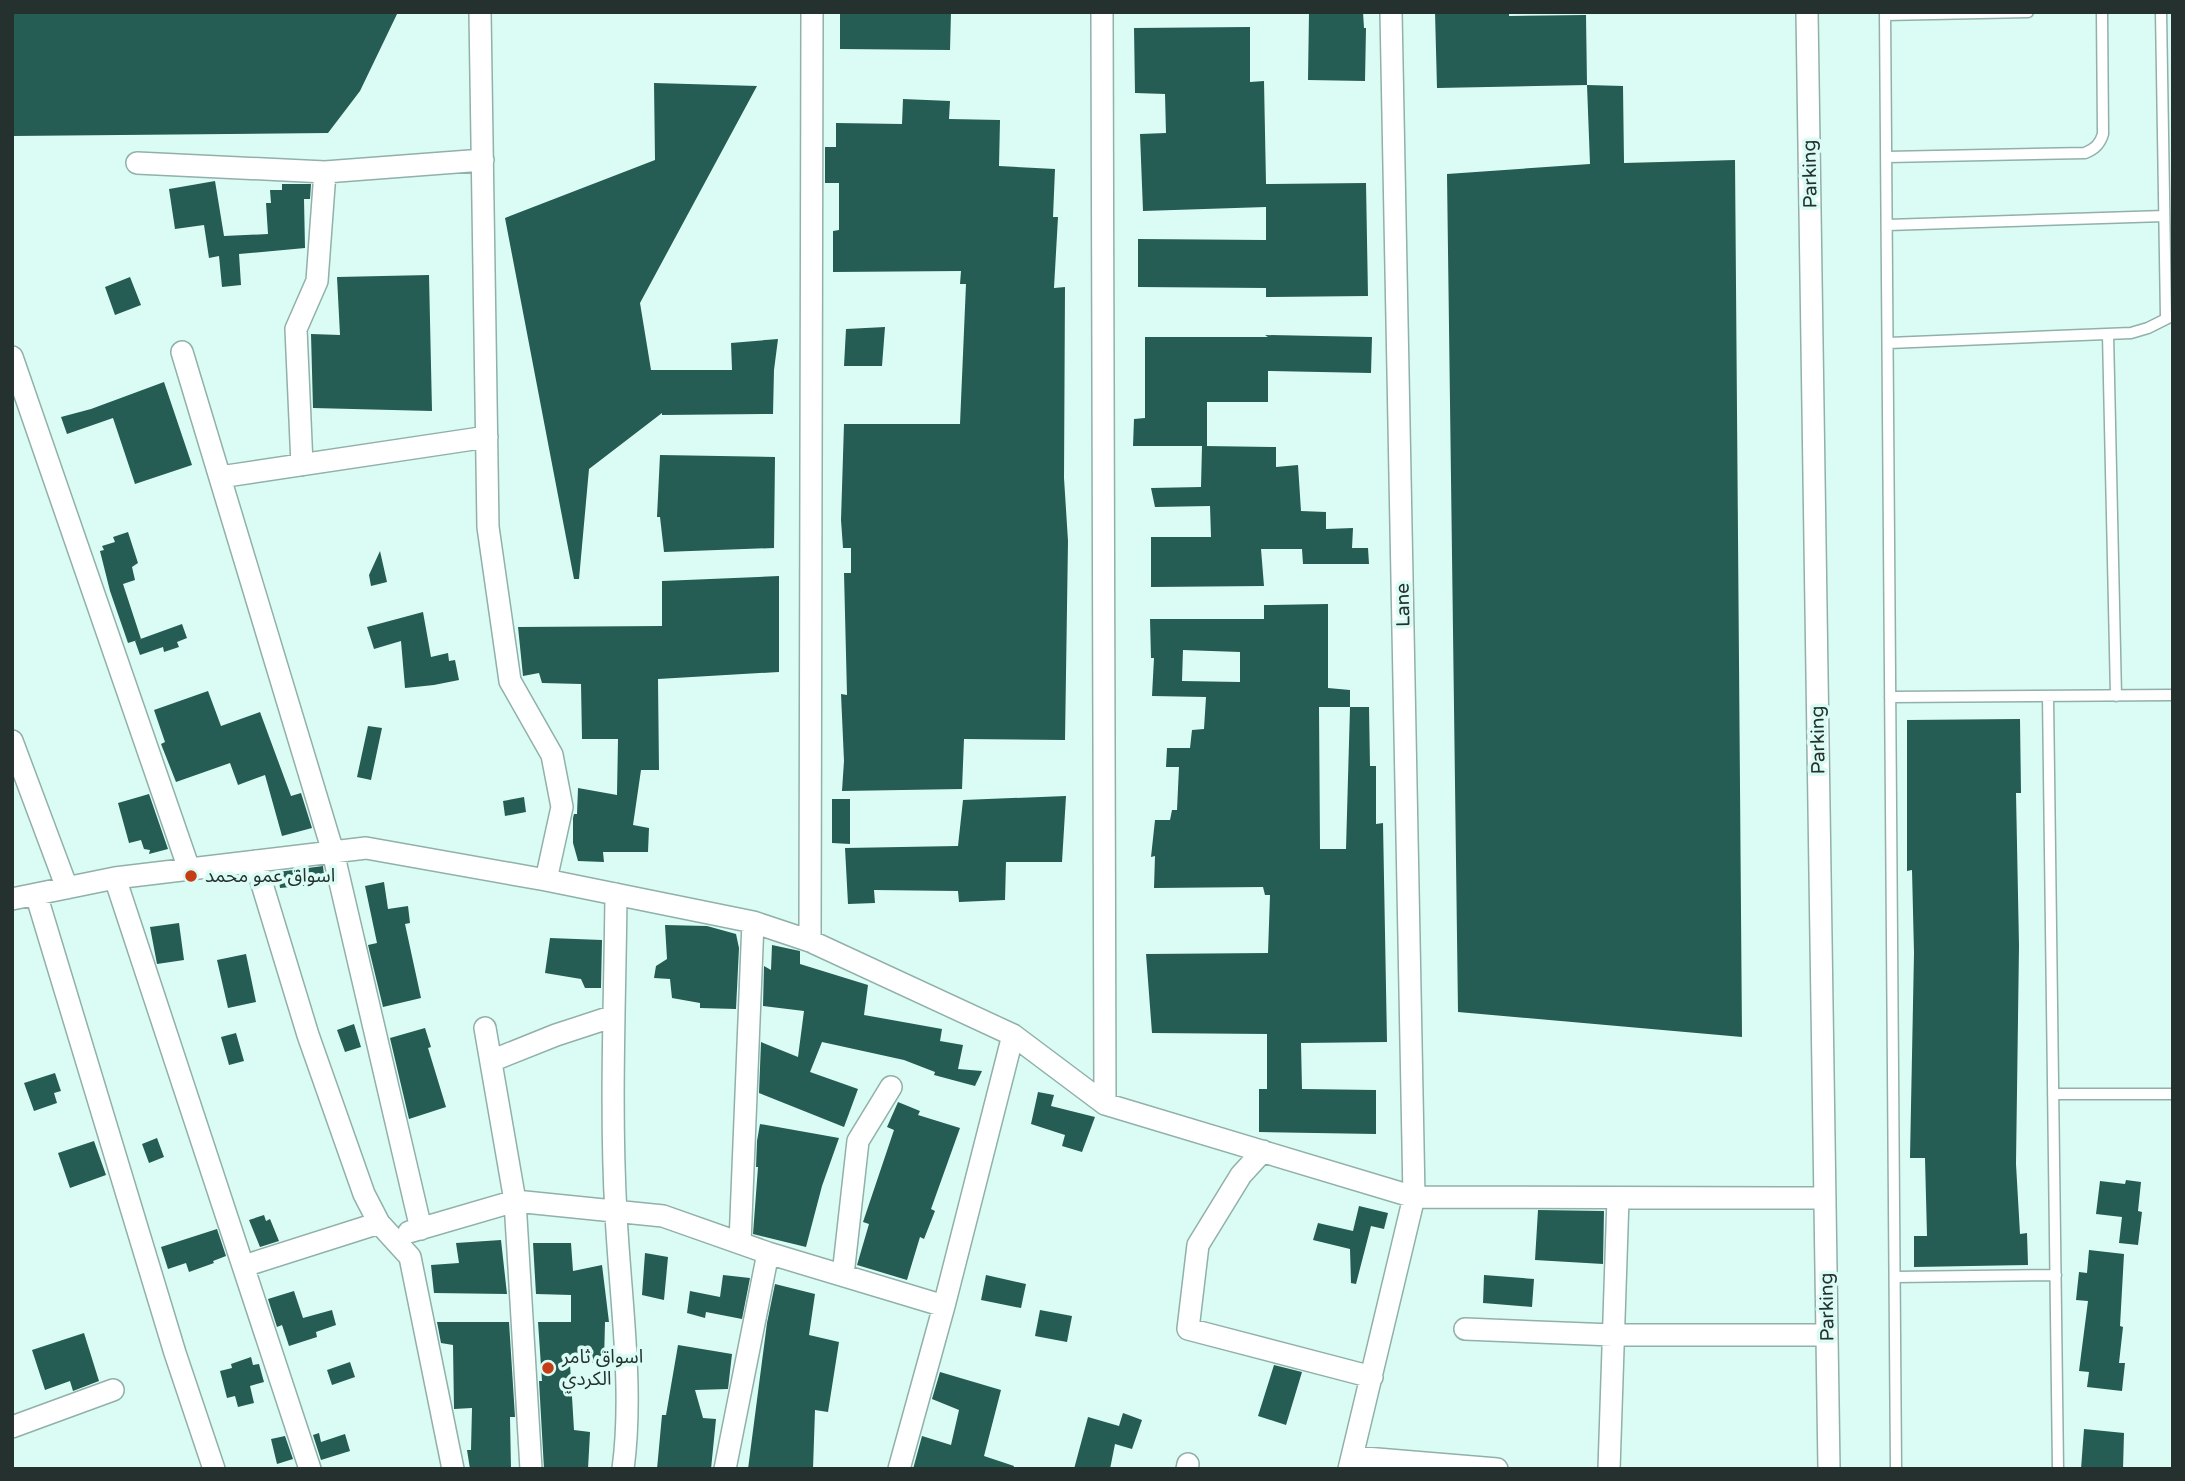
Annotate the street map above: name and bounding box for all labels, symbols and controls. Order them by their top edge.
street label: Parking [1798,139,1822,209]
street label: Lane [1392,583,1414,627]
street label: Parking [1806,705,1830,775]
place label: اسواق عمو محمد [205,865,335,887]
marker: اسواق عمو محمد [183,868,199,884]
street label: Parking [1815,1272,1839,1342]
place label: اسواق ثامر الكردي [561,1346,643,1393]
marker: اسواق ثامر الكردي [540,1360,556,1376]

